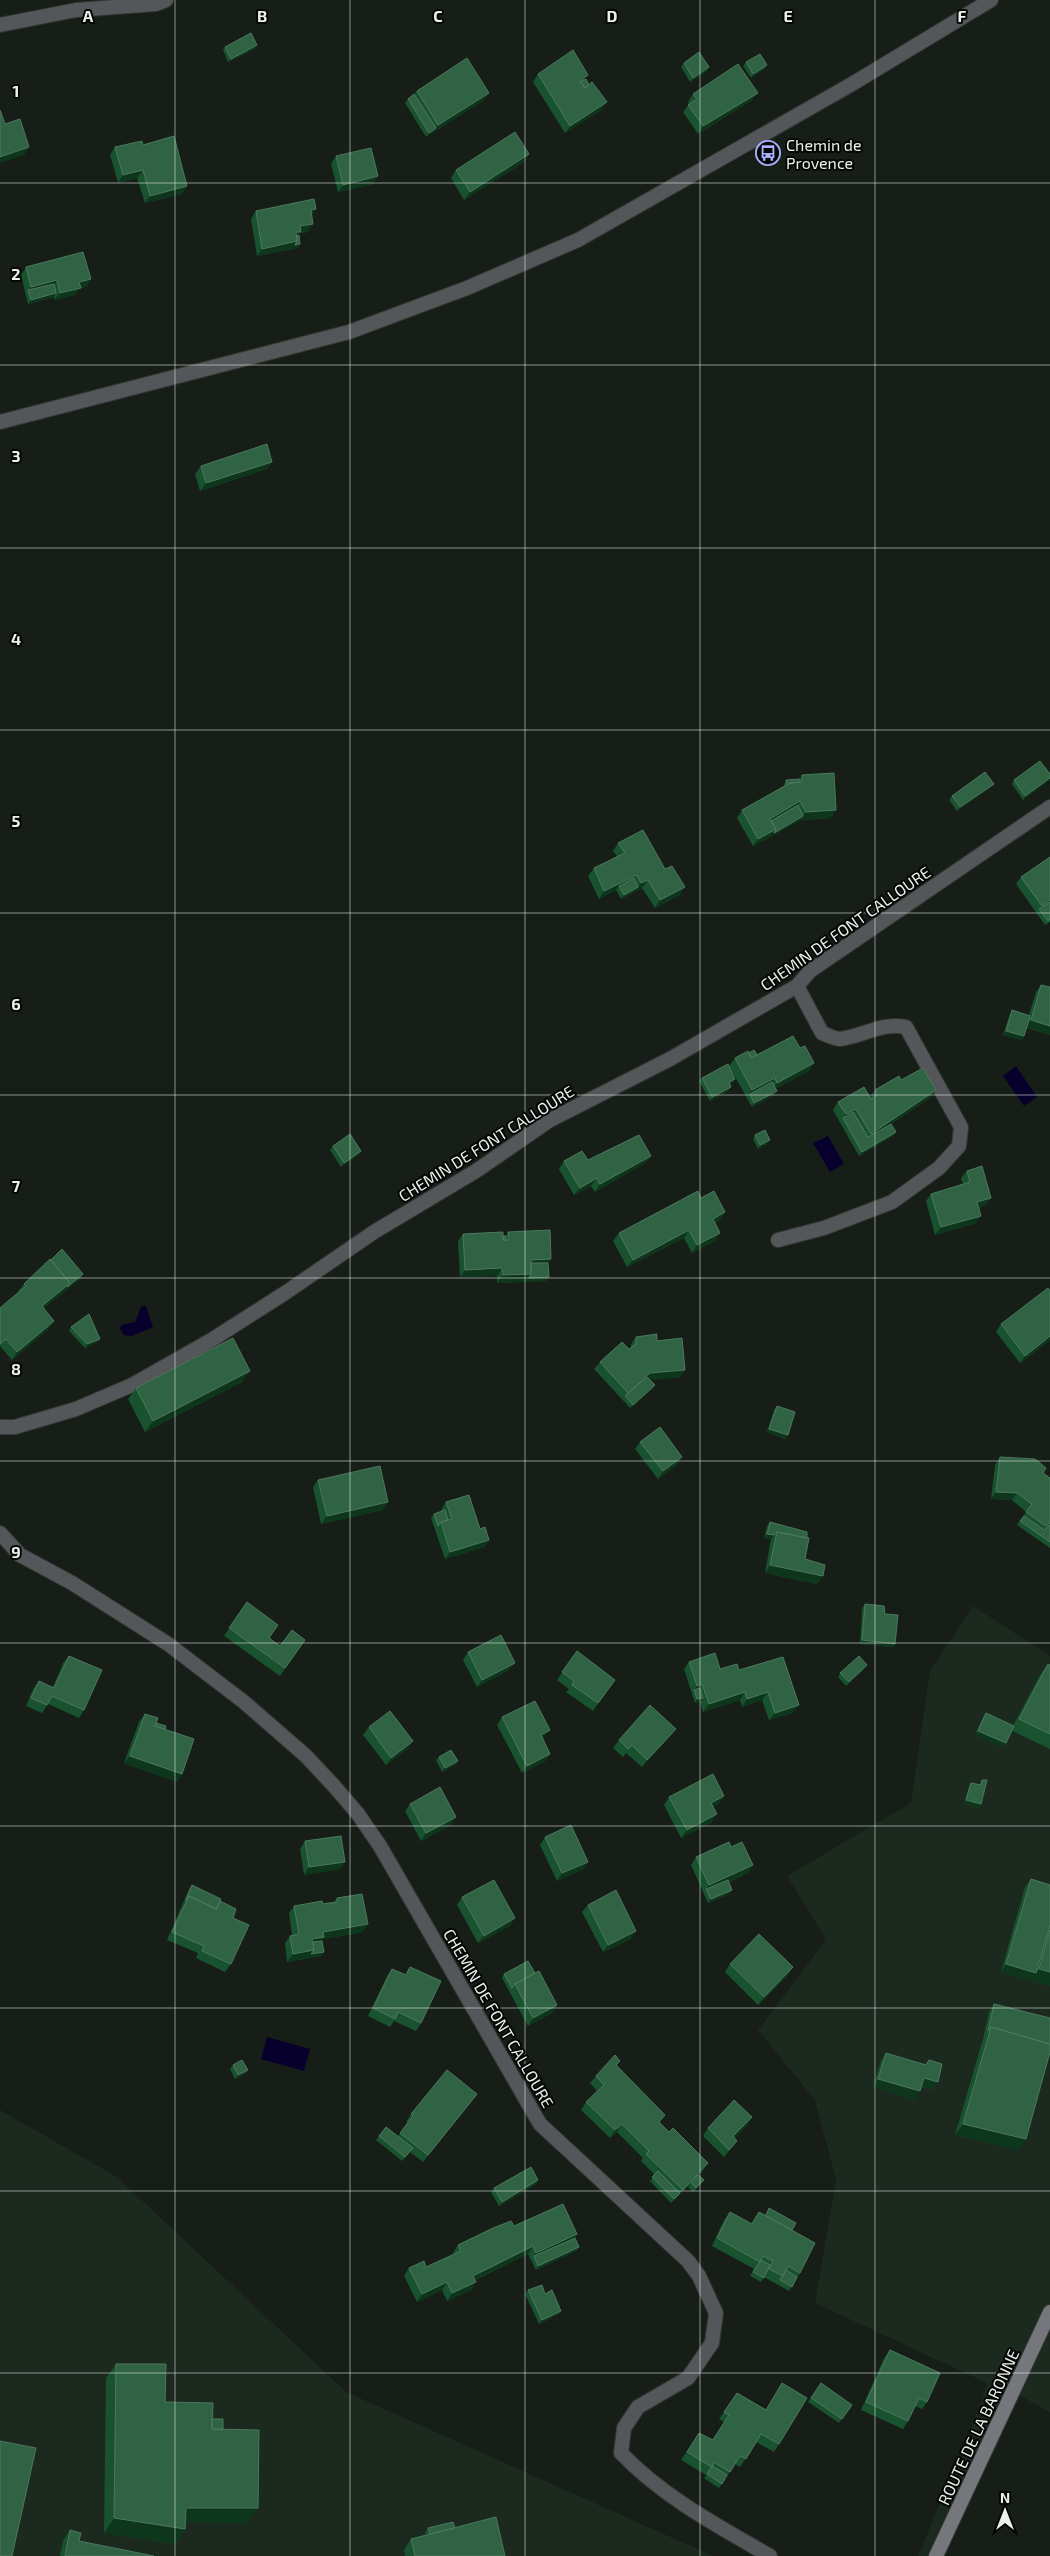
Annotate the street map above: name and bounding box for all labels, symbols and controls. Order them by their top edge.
text: A [83,6,94,25]
text: B [257,6,267,25]
text: C [433,6,443,25]
text: D [607,6,618,25]
text: E [783,6,793,25]
text: F [958,6,967,25]
text: 1 [13,81,19,100]
place label: Chemin de Provence [786,135,862,172]
bus stop icon: Chemin de Provence [755,140,781,166]
text: 2 [11,264,21,283]
text: 3 [11,446,21,465]
text: 4 [11,629,21,648]
text: 5 [12,811,21,830]
street label: CHEMIN DE FONT CALLOURE [756,862,934,994]
text: 6 [11,994,21,1013]
street label: CHEMIN DE FONT CALLOURE [395,1081,577,1205]
text: 7 [12,1176,21,1195]
text: 8 [11,1359,21,1378]
text: 9 [11,1542,21,1561]
street label: CHEMIN DE FONT CALLOURE [440,1925,558,2111]
street label: ROUTE DE LA BARONNE [933,2346,1023,2508]
north arrow [980,2486,1030,2536]

